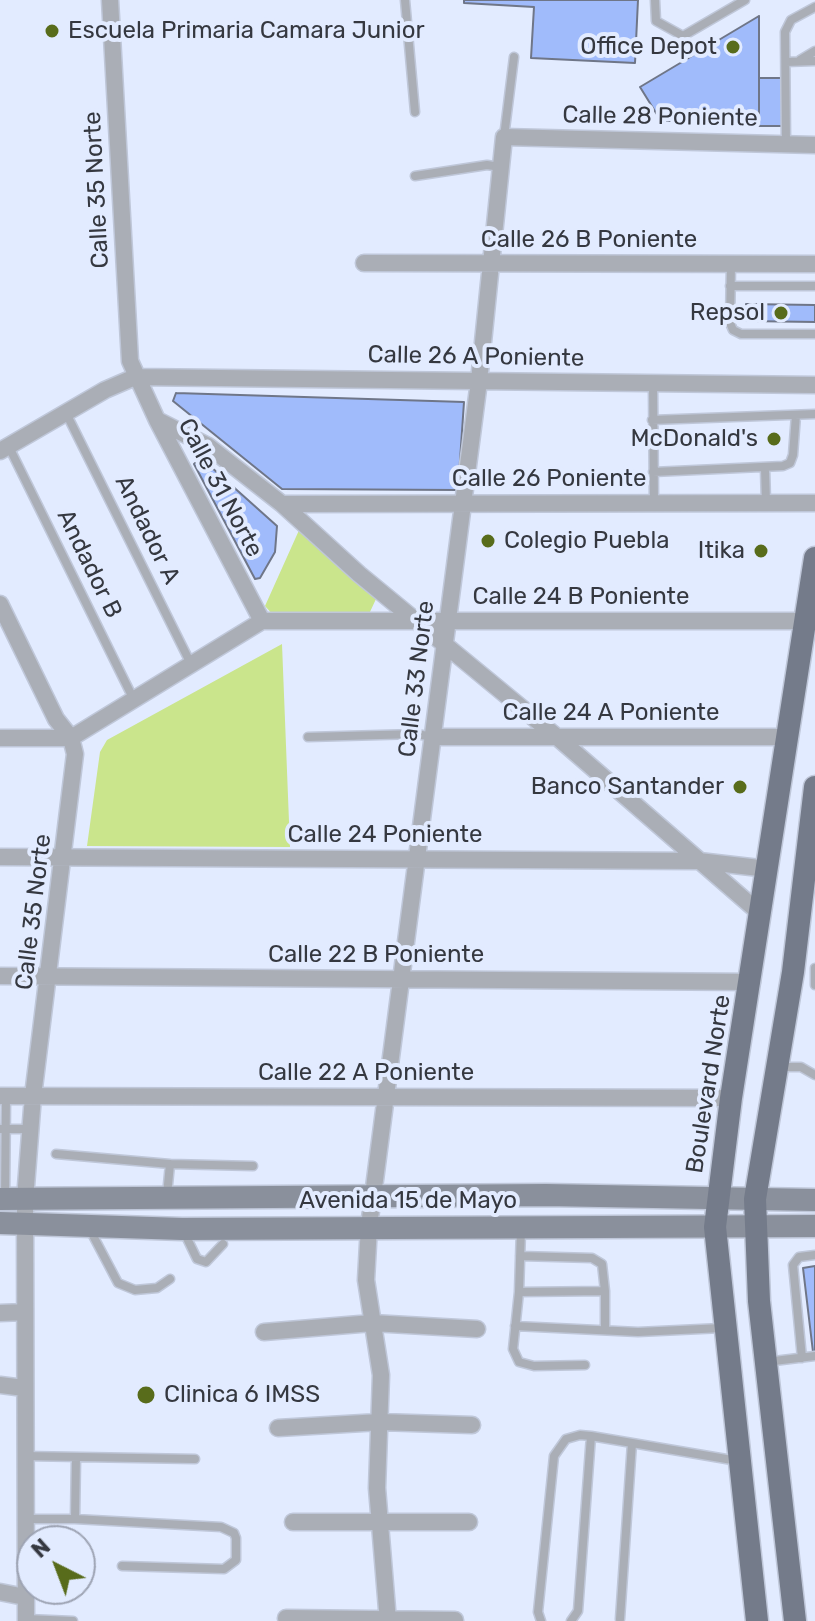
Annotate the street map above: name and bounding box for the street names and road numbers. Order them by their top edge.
street label: Calle 28 Poniente [562,101,758,133]
street label: Calle 35 Norte [79,111,115,269]
street label: Calle 26 B Poniente [481,226,697,254]
street label: Calle 26 A Poniente [367,341,585,373]
street label: Calle 31 Norte [171,414,269,562]
street label: Calle 26 Poniente [452,465,646,493]
street label: Andador A [108,471,186,589]
street label: Andador B [50,505,128,623]
street label: Calle 24 B Poniente [473,583,689,611]
street label: Calle 33 Norte [393,599,441,759]
street label: Calle 24 A Poniente [503,699,719,727]
street label: Calle 24 Poniente [288,821,482,849]
street label: Calle 35 Norte [10,832,58,992]
street label: Calle 22 B Poniente [268,941,484,969]
street label: Boulevard Norte [681,993,737,1175]
street label: Calle 22 A Poniente [258,1059,474,1087]
street label: Avenida 15 de Mayo [299,1187,517,1215]

